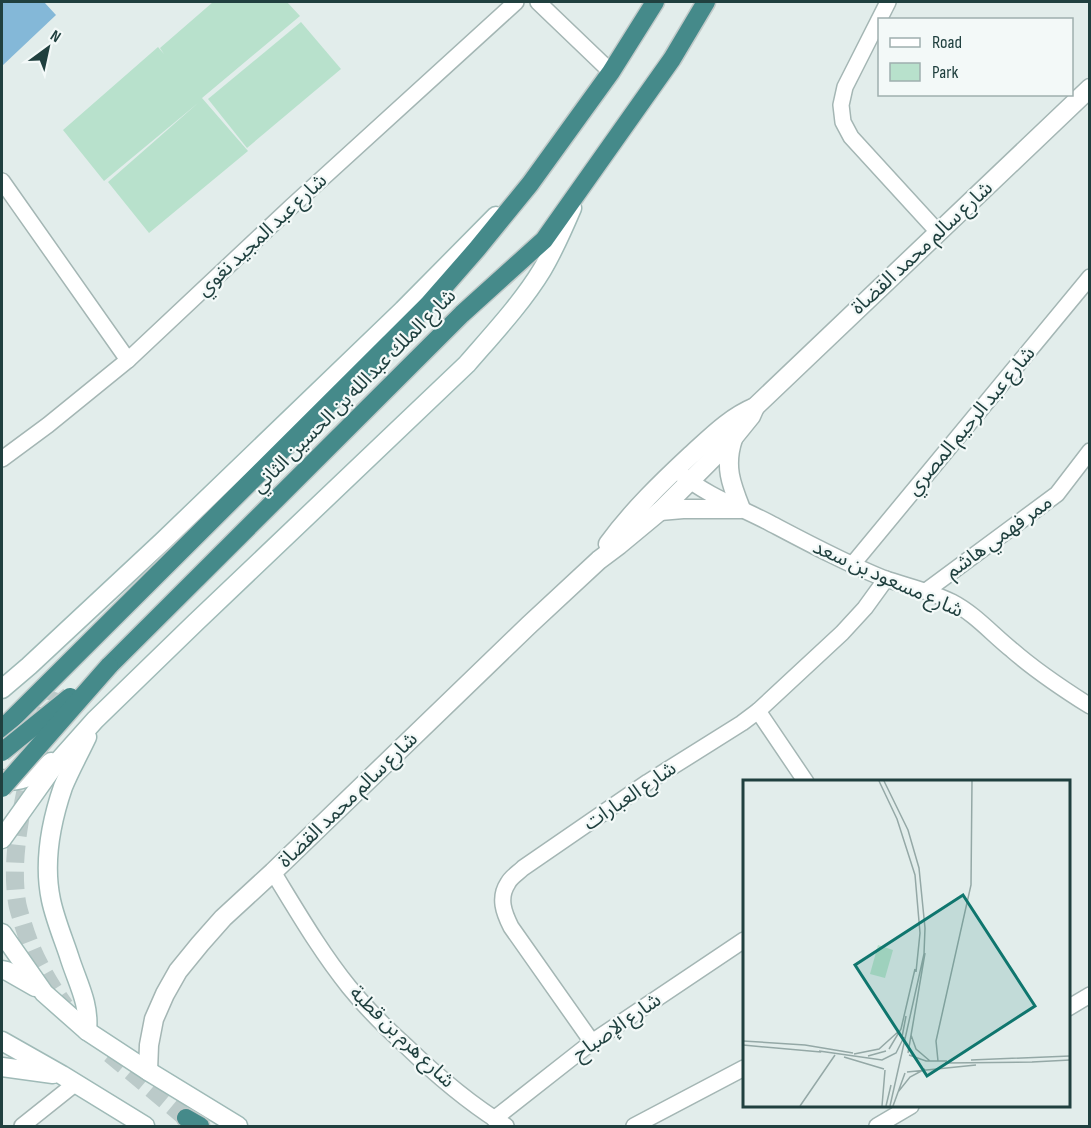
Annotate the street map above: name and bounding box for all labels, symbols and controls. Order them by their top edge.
north arrow [18,18,78,78]
legend [878,18,1073,96]
text: N [47,26,64,47]
text: Road [932,32,962,53]
text: Park [932,62,958,83]
street label: شارع عبد المجيد نغوي [192,169,334,303]
street label: شارع سالم محمد القضاة [846,176,999,321]
street label: شارع الملك عبدالله بن الحسين الثاني [247,284,463,500]
street label: شارع عبد الرحيم المصري [902,342,1042,502]
street label: ممر فهمي هاشم [941,490,1059,586]
street label: شارع مسعود بن سعد [808,535,967,625]
street label: شارع سالم محمد القضاة [273,727,424,874]
street label: شارع العبارات [579,756,682,837]
inset map [743,780,1070,1107]
street label: شارع هرم بن قطبة [343,981,459,1094]
street label: شارع الإصباح [568,988,667,1068]

